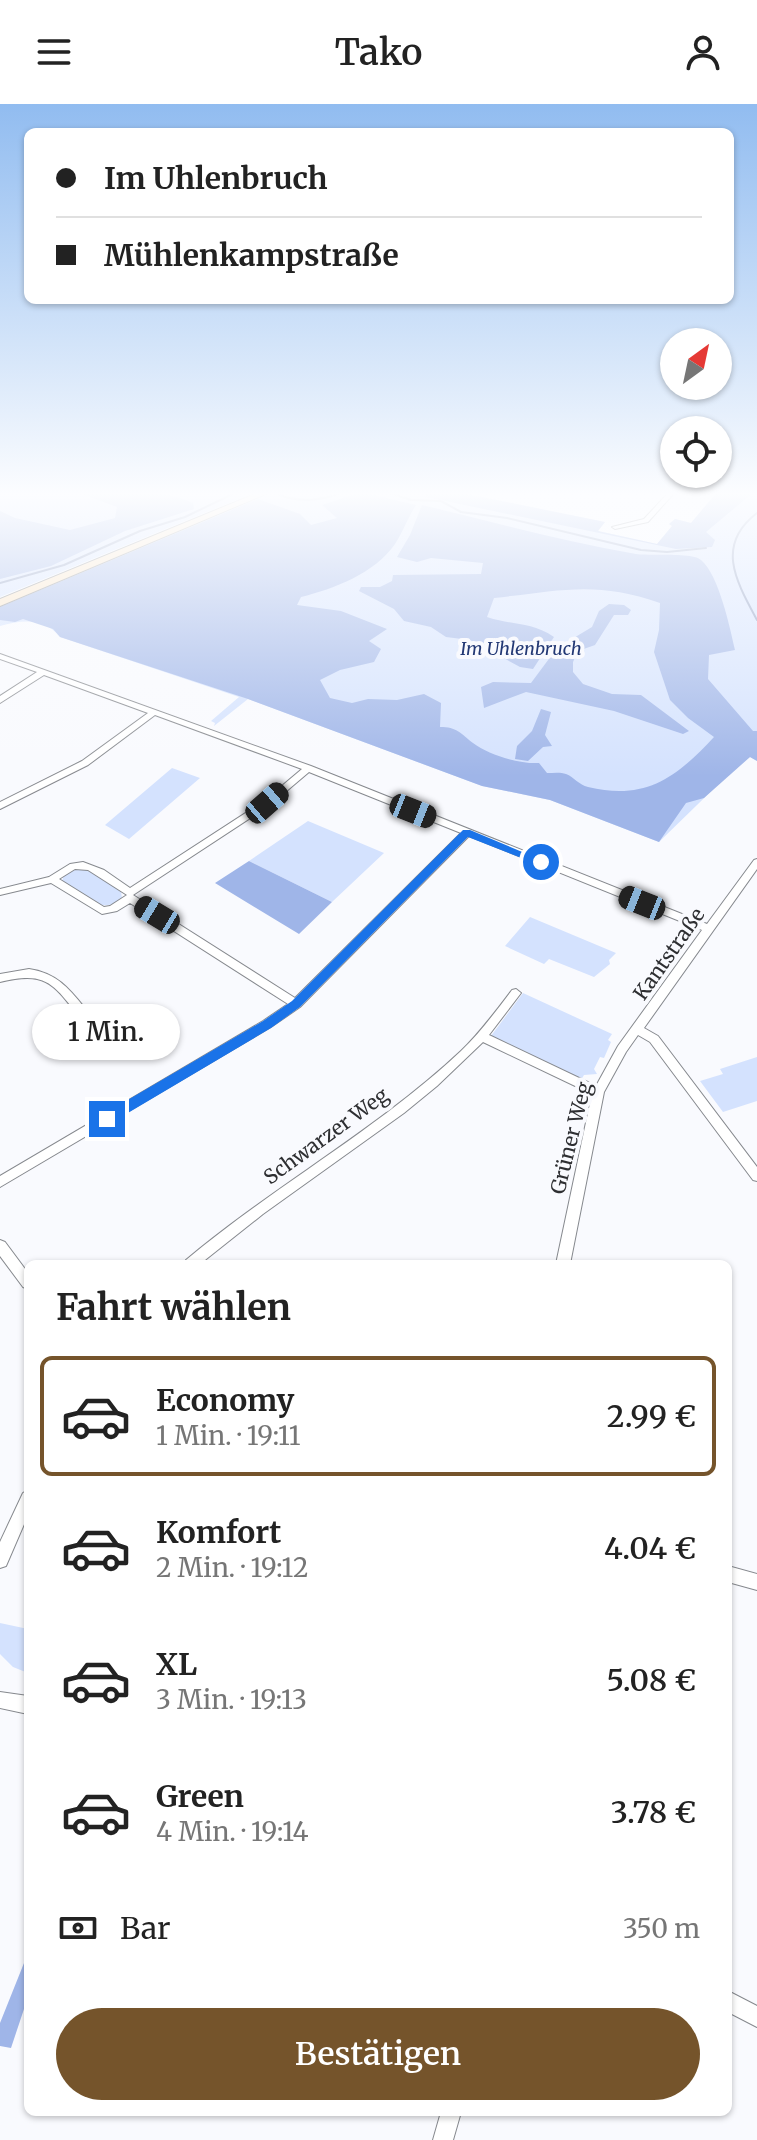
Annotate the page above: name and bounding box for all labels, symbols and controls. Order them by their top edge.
icon: menu [32,30,76,74]
text: Tako [335,30,422,75]
icon: person [681,30,725,74]
text: Im Uhlenbruch [104,159,328,197]
text: Mühlenkampstraße [104,236,399,274]
north arrow [660,328,732,400]
map controls [660,328,732,488]
button: locate [660,416,732,488]
park label: Im Uhlenbruch [460,637,582,660]
car [241,778,293,828]
car [386,791,440,831]
route start [523,844,559,880]
car [615,883,669,923]
car [130,892,184,938]
street label: Kantstraße [628,903,709,1005]
callout: 1 Min. [33,1003,181,1059]
text: 1 Min. [68,1015,144,1048]
street label: Grüner Weg [545,1079,597,1197]
street label: Schwarzer Weg [259,1082,393,1189]
route end [89,1101,125,1137]
text: Fahrt wählen [56,1285,291,1330]
icon: car [60,1380,132,1452]
text: Economy [156,1381,294,1419]
text: 2.99 € [607,1397,696,1435]
text: 1 Min. · 19:11 [156,1419,301,1452]
icon: car [60,1512,132,1584]
text: Komfort [156,1513,281,1551]
text: 4.04 € [604,1529,696,1567]
text: 2 Min. · 19:12 [156,1551,308,1584]
icon: car [60,1644,132,1716]
text: XL [156,1645,197,1683]
text: 5.08 € [606,1661,696,1699]
text: 3 Min. · 19:13 [156,1683,307,1716]
icon: car [60,1776,132,1848]
text: Green [156,1777,244,1815]
text: 3.78 € [611,1793,696,1831]
text: 4 Min. · 19:14 [156,1815,308,1848]
icon: cash [56,1906,100,1950]
text: Bar [120,1909,170,1947]
text: 350 m [623,1912,700,1945]
button: Bestätigen [56,2008,700,2100]

